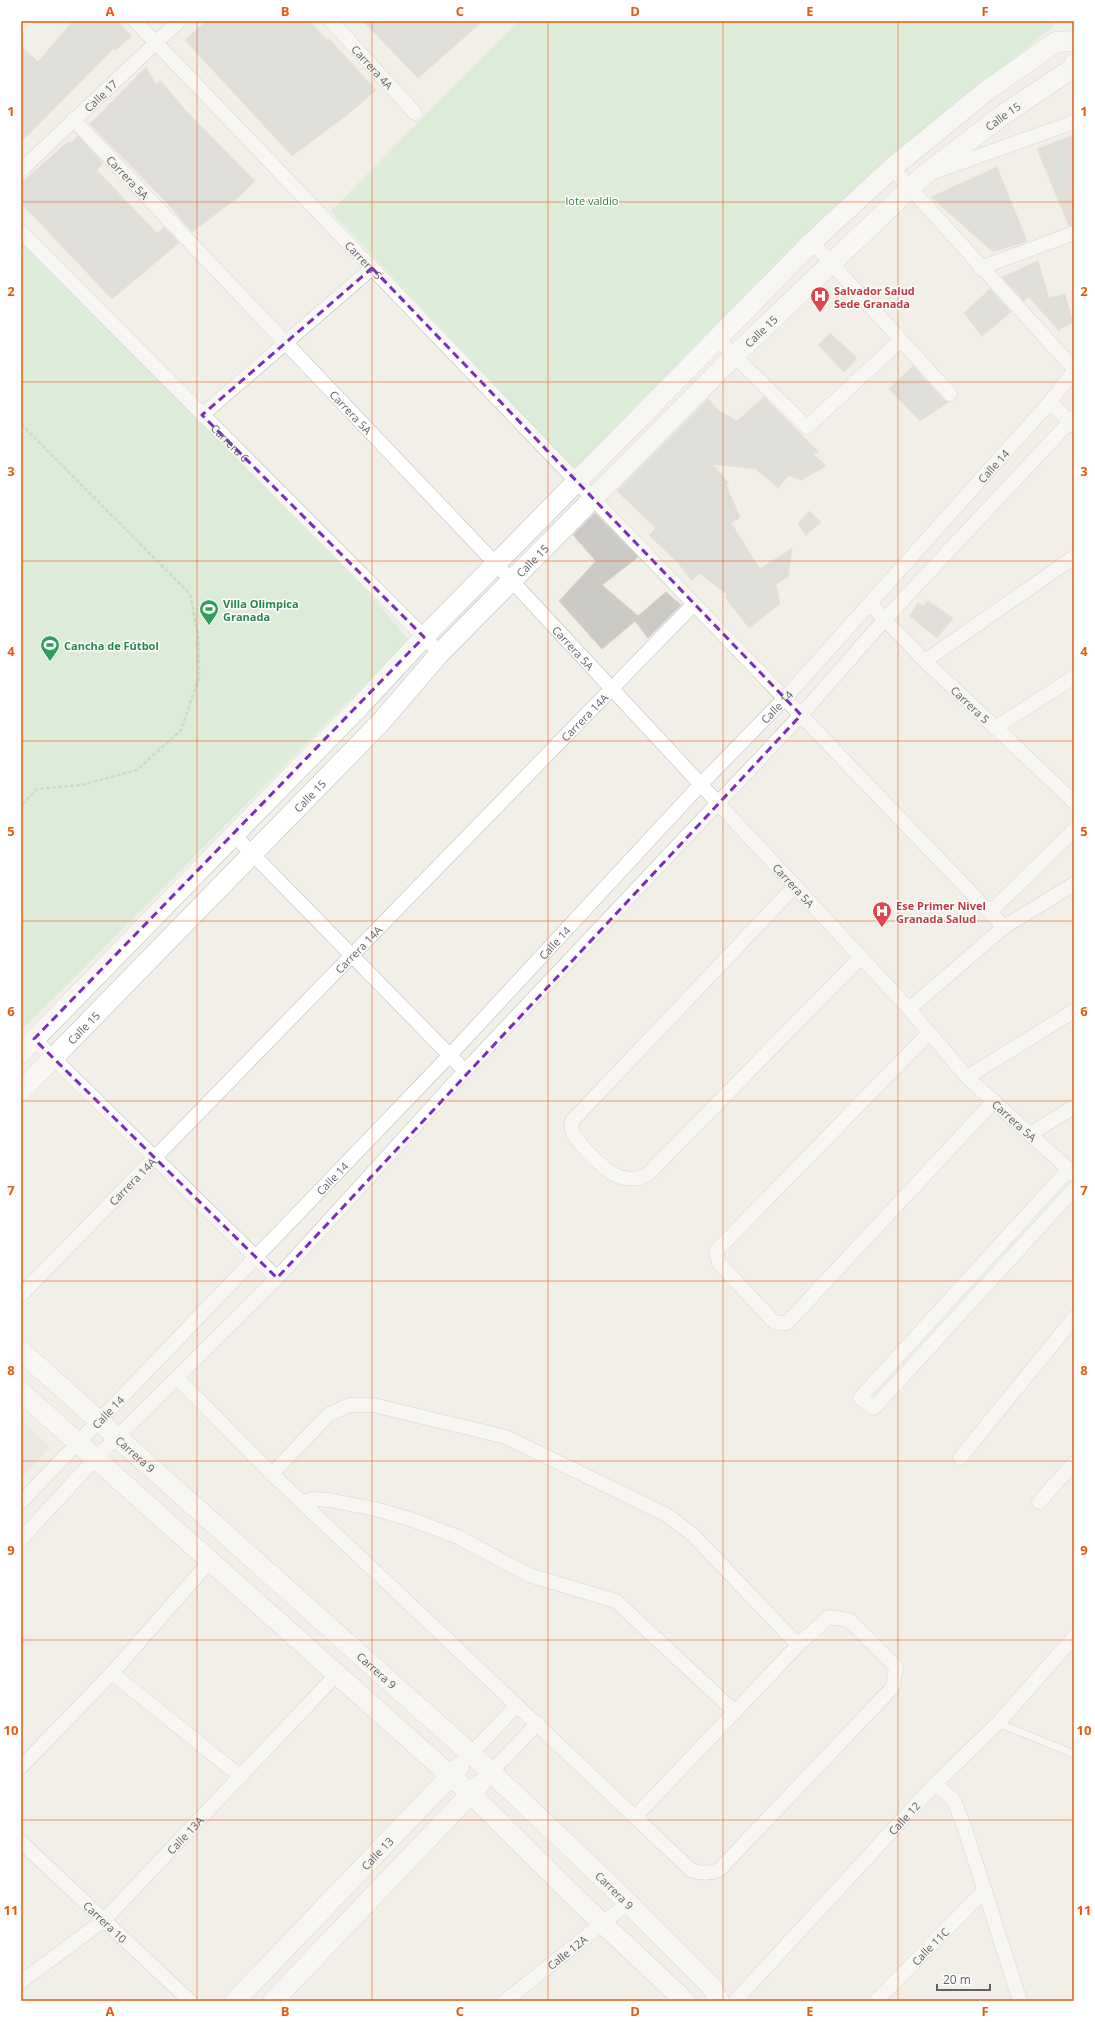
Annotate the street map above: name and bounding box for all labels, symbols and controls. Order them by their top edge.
text: A [106,2,115,20]
text: B [281,2,290,20]
text: C [456,2,464,20]
text: D [630,2,640,20]
text: E [806,2,814,20]
text: F [981,2,989,20]
street label: Carrera 4A [349,41,397,92]
street label: Calle 17 [81,76,120,114]
street label: Calle 15 [982,98,1023,134]
text: 1 [7,102,15,120]
text: 1 [1080,102,1088,120]
street label: Carrera 5A [104,152,153,202]
park label: lote valdio [566,193,619,208]
street label: Carrera 5 [342,237,386,282]
text: 2 [7,282,15,300]
text: 2 [1080,282,1088,300]
place label: Salvador Salud Sede Granada [834,283,915,311]
hospital icon: Salvador Salud Sede Granada [809,285,831,313]
street label: Calle 15 [741,311,780,350]
street label: Carrera 5A [327,387,376,437]
street label: Carrera 6 [208,420,253,465]
street label: Calle 14 [974,445,1012,486]
text: 3 [7,462,15,480]
text: 3 [1080,462,1088,480]
street label: Calle 15 [512,541,551,580]
place label: Villa Olimpica Granada [223,596,299,624]
sports icon: Villa Olimpica Granada [198,598,220,626]
street label: Carrera 5A [549,622,598,673]
sports icon: Cancha de Fútbol [39,634,61,662]
place label: Cancha de Fútbol [64,638,159,653]
text: 4 [7,642,15,660]
text: 4 [1080,642,1088,660]
street label: Carrera 5 [948,682,993,726]
street label: Calle 14 [757,687,796,726]
street label: Carrera 14A [557,690,611,744]
street label: Calle 15 [290,776,329,815]
text: 5 [7,822,15,840]
text: 5 [1080,822,1088,840]
street label: Carrera 5A [770,860,818,910]
place label: Ese Primer Nivel Granada Salud [896,898,986,926]
hospital icon: Ese Primer Nivel Granada Salud [871,900,893,928]
street label: Carrera 14A [331,922,385,976]
street label: Calle 14 [535,922,574,962]
text: 6 [7,1002,15,1020]
text: 6 [1080,1002,1088,1020]
street label: Calle 15 [64,1008,103,1047]
street label: Carrera 5A [989,1096,1040,1144]
street label: Carrera 14A [105,1154,159,1208]
street label: Calle 14 [313,1158,352,1198]
text: 7 [7,1181,15,1199]
text: 7 [1080,1181,1088,1199]
text: 8 [7,1361,15,1379]
text: 8 [1080,1361,1088,1379]
street label: Calle 14 [88,1392,127,1432]
street label: Carrera 9 [113,1432,159,1475]
text: 9 [7,1541,15,1559]
text: 9 [1080,1541,1088,1559]
street label: Carrera 9 [354,1648,400,1692]
text: 10 [4,1721,18,1739]
text: 10 [1077,1721,1091,1739]
street label: Calle 12 [885,1798,923,1838]
street label: Calle 13A [163,1812,206,1857]
street label: Calle 13 [357,1833,396,1873]
street label: Carrera 9 [592,1868,637,1912]
street label: Carrera 10 [81,1897,130,1946]
text: 11 [4,1901,18,1919]
text: 11 [1077,1901,1091,1919]
street label: Calle 11C [908,1924,952,1968]
street label: Calle 12A [544,1931,590,1972]
scale bar [937,1966,990,1992]
text: 20 m [943,1971,971,1988]
text: A [106,2002,115,2020]
text: B [281,2002,290,2020]
text: C [456,2002,464,2020]
text: D [630,2002,640,2020]
text: E [806,2002,814,2020]
text: F [981,2002,989,2020]

